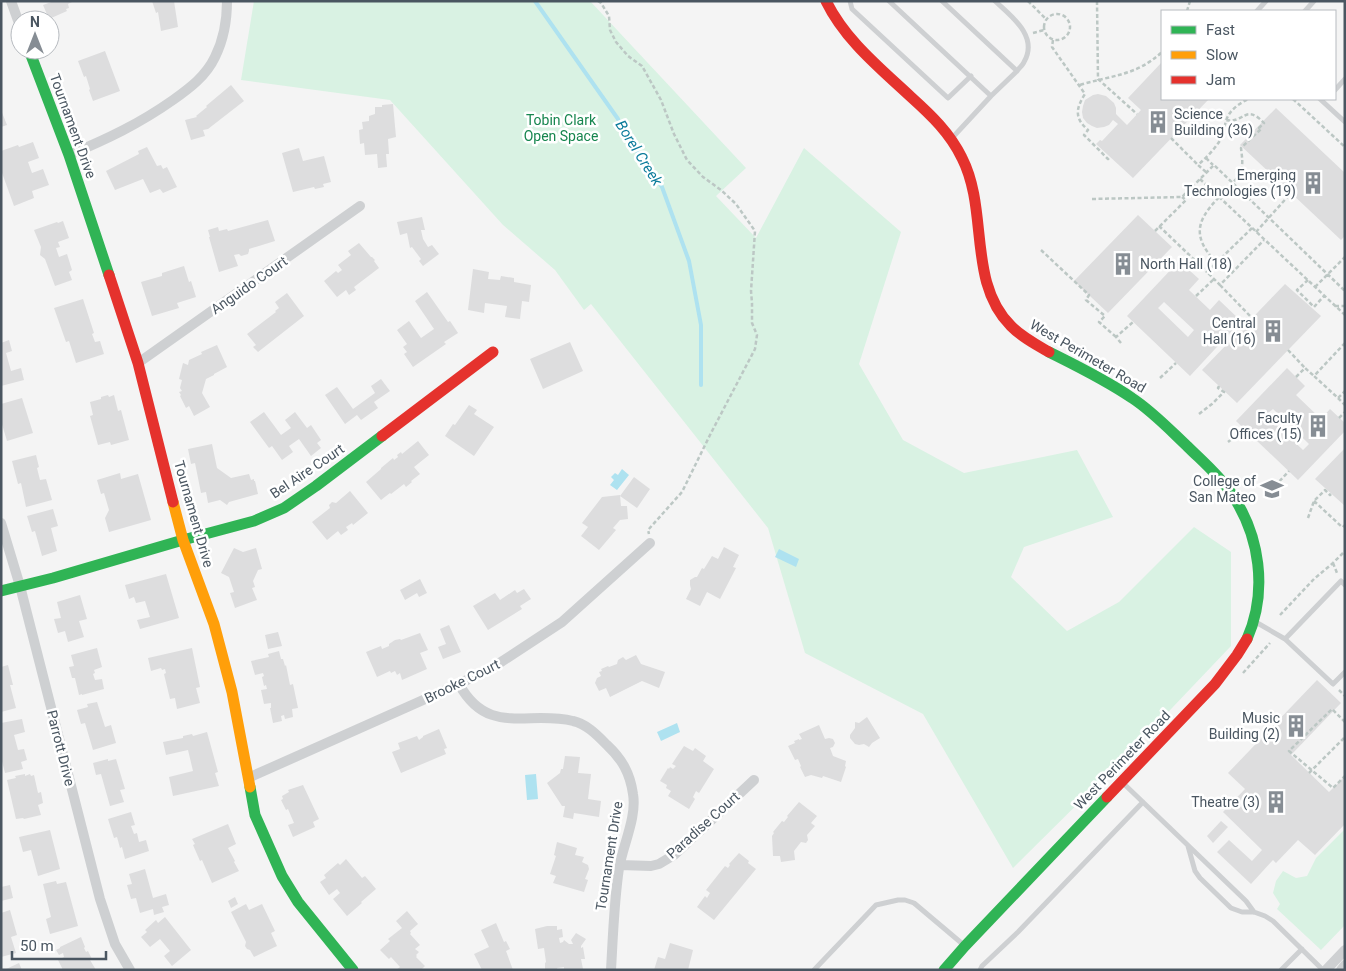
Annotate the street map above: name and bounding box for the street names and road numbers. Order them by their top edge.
street label: Tournament Drive [47,71,99,181]
street label: Anguido Court [208,252,291,317]
street label: West Perimeter Road [1027,316,1149,396]
street label: Bel Aire Court [267,440,347,502]
street label: Tournament Drive [171,459,217,569]
street label: Brooke Court [422,656,503,706]
street label: West Perimeter Road [1071,707,1173,813]
street label: Parrott Drive [44,708,78,788]
street label: Paradise Court [663,788,743,862]
street label: Tournament Drive [592,800,626,912]

